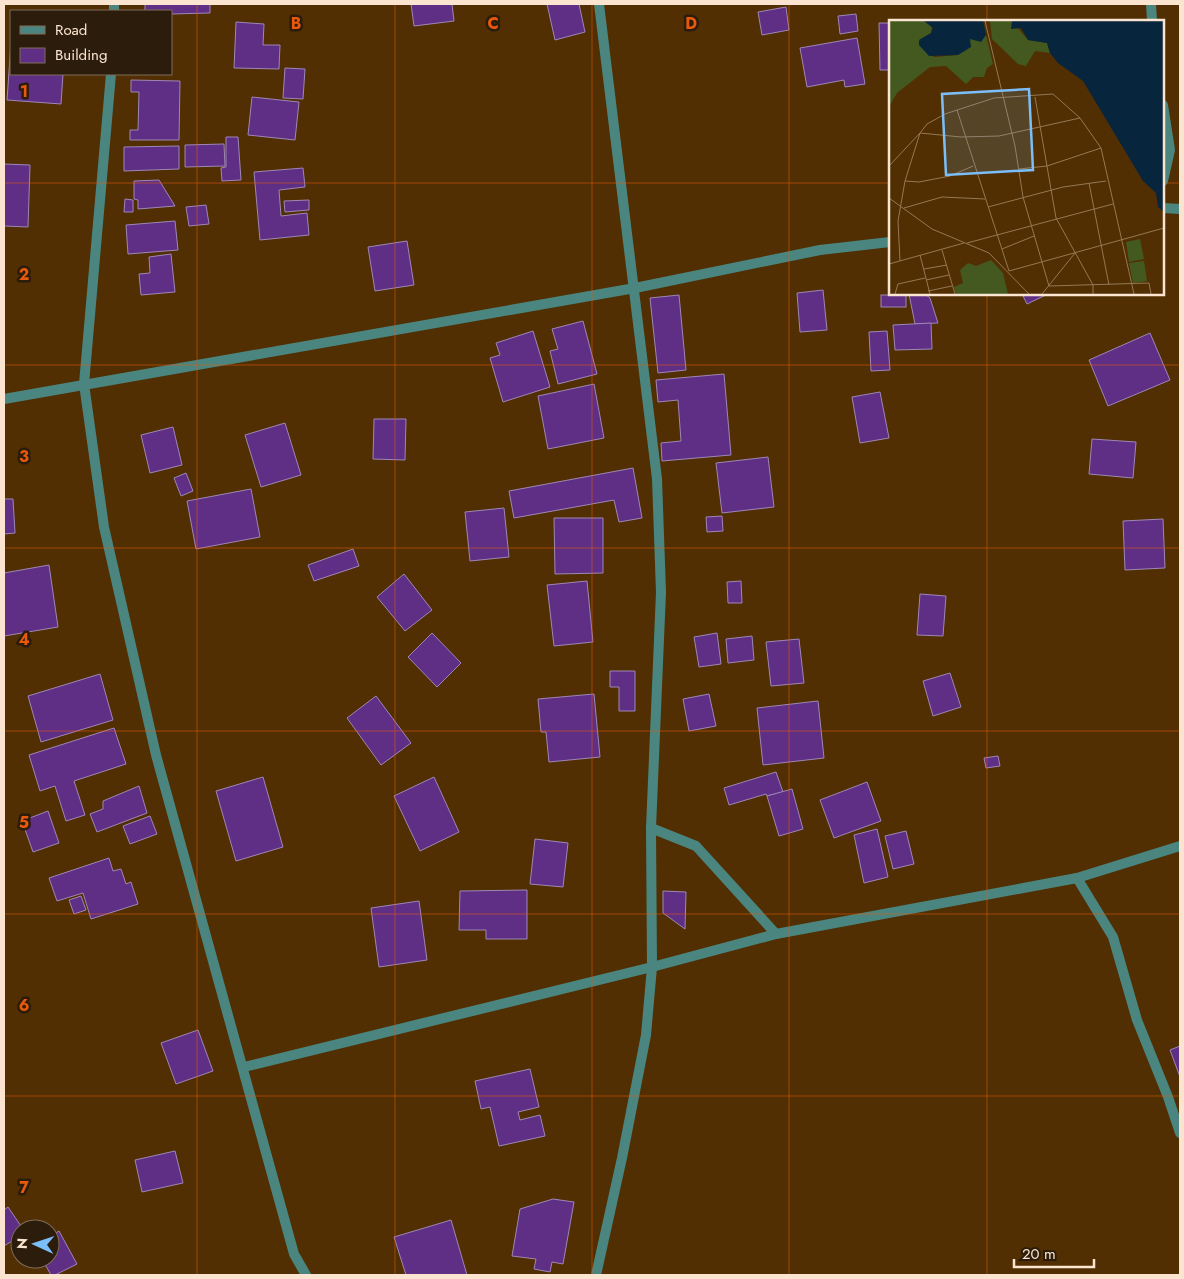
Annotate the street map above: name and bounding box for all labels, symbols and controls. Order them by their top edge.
legend [10,10,172,75]
text: B [291,12,301,35]
text: C [487,12,499,35]
text: D [685,12,697,35]
text: Road [55,19,87,41]
inset map [889,20,1164,295]
text: Building [55,44,107,66]
text: 1 [20,80,28,103]
text: 2 [19,263,29,286]
text: 3 [19,445,29,468]
text: 4 [18,628,30,651]
text: 5 [19,811,29,834]
text: 6 [19,994,29,1017]
text: 7 [19,1176,29,1199]
north arrow [10,1219,60,1269]
scale bar [1014,1236,1094,1268]
text: N [12,1237,32,1249]
text: 20 m [1022,1243,1056,1265]

